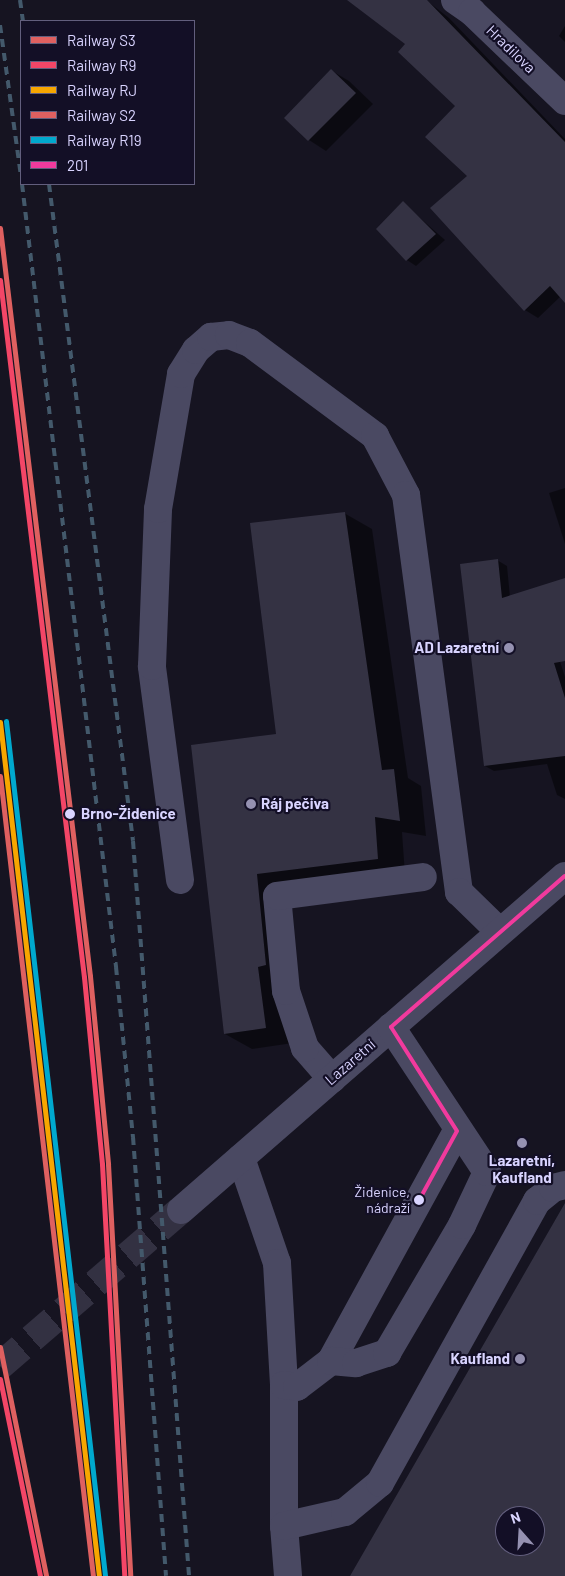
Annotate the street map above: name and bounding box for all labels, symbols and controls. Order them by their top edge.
legend [20,20,195,185]
street label: Hradilova [483,21,539,77]
text: Railway S3 [67,31,136,49]
text: Railway R9 [67,56,136,74]
text: Railway RJ [67,81,137,99]
text: Railway S2 [67,106,136,124]
text: Railway R19 [67,131,142,149]
text: 201 [67,156,88,174]
place label: AD Lazaretní [414,639,499,657]
marker: AD Lazaretní [503,642,515,654]
place label: Ráj pečiva [261,795,329,813]
marker: Ráj pečiva [245,798,257,810]
place label: Brno-Židenice [81,805,176,823]
marker: Brno-Židenice [63,807,77,821]
street label: Lazaretní [321,1035,379,1089]
marker: Lazaretní, Kaufland [516,1137,528,1149]
place label: Lazaretní, Kaufland [489,1151,555,1186]
place label: Židenice, nádraží [354,1184,410,1216]
marker: Židenice, nádraží [414,1195,424,1205]
place label: Kaufland [450,1350,510,1368]
marker: Kaufland [514,1353,526,1365]
north arrow [495,1506,545,1556]
text: N [508,1508,522,1527]

